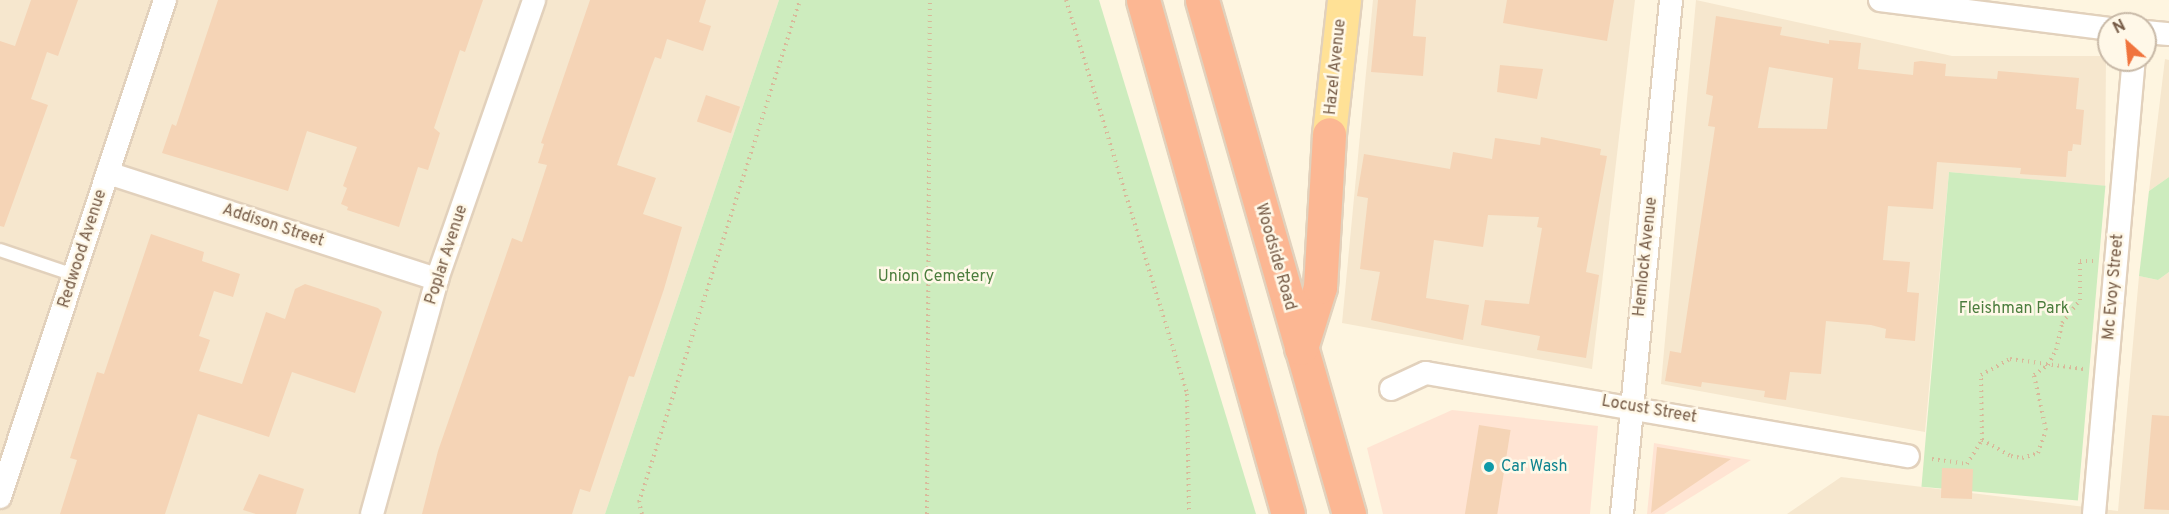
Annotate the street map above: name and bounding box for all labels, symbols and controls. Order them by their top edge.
north arrow [2097,12,2157,72]
text: N [2110,16,2129,39]
street label: Hazel Avenue [1321,18,1351,116]
street label: Redwood Avenue [55,187,111,311]
street label: Hemlock Avenue [1630,196,1662,318]
street label: Addison Street [220,201,326,251]
street label: Woodside Road [1251,201,1299,313]
street label: Poplar Avenue [422,202,472,308]
street label: Mc Evoy Street [2100,233,2128,341]
park label: Union Cemetery [878,267,994,287]
park label: Fleishman Park [1959,299,2069,319]
street label: Locust Street [1600,392,1698,428]
place label: Car Wash [1501,457,1568,477]
marker: Car Wash [1482,460,1496,474]

